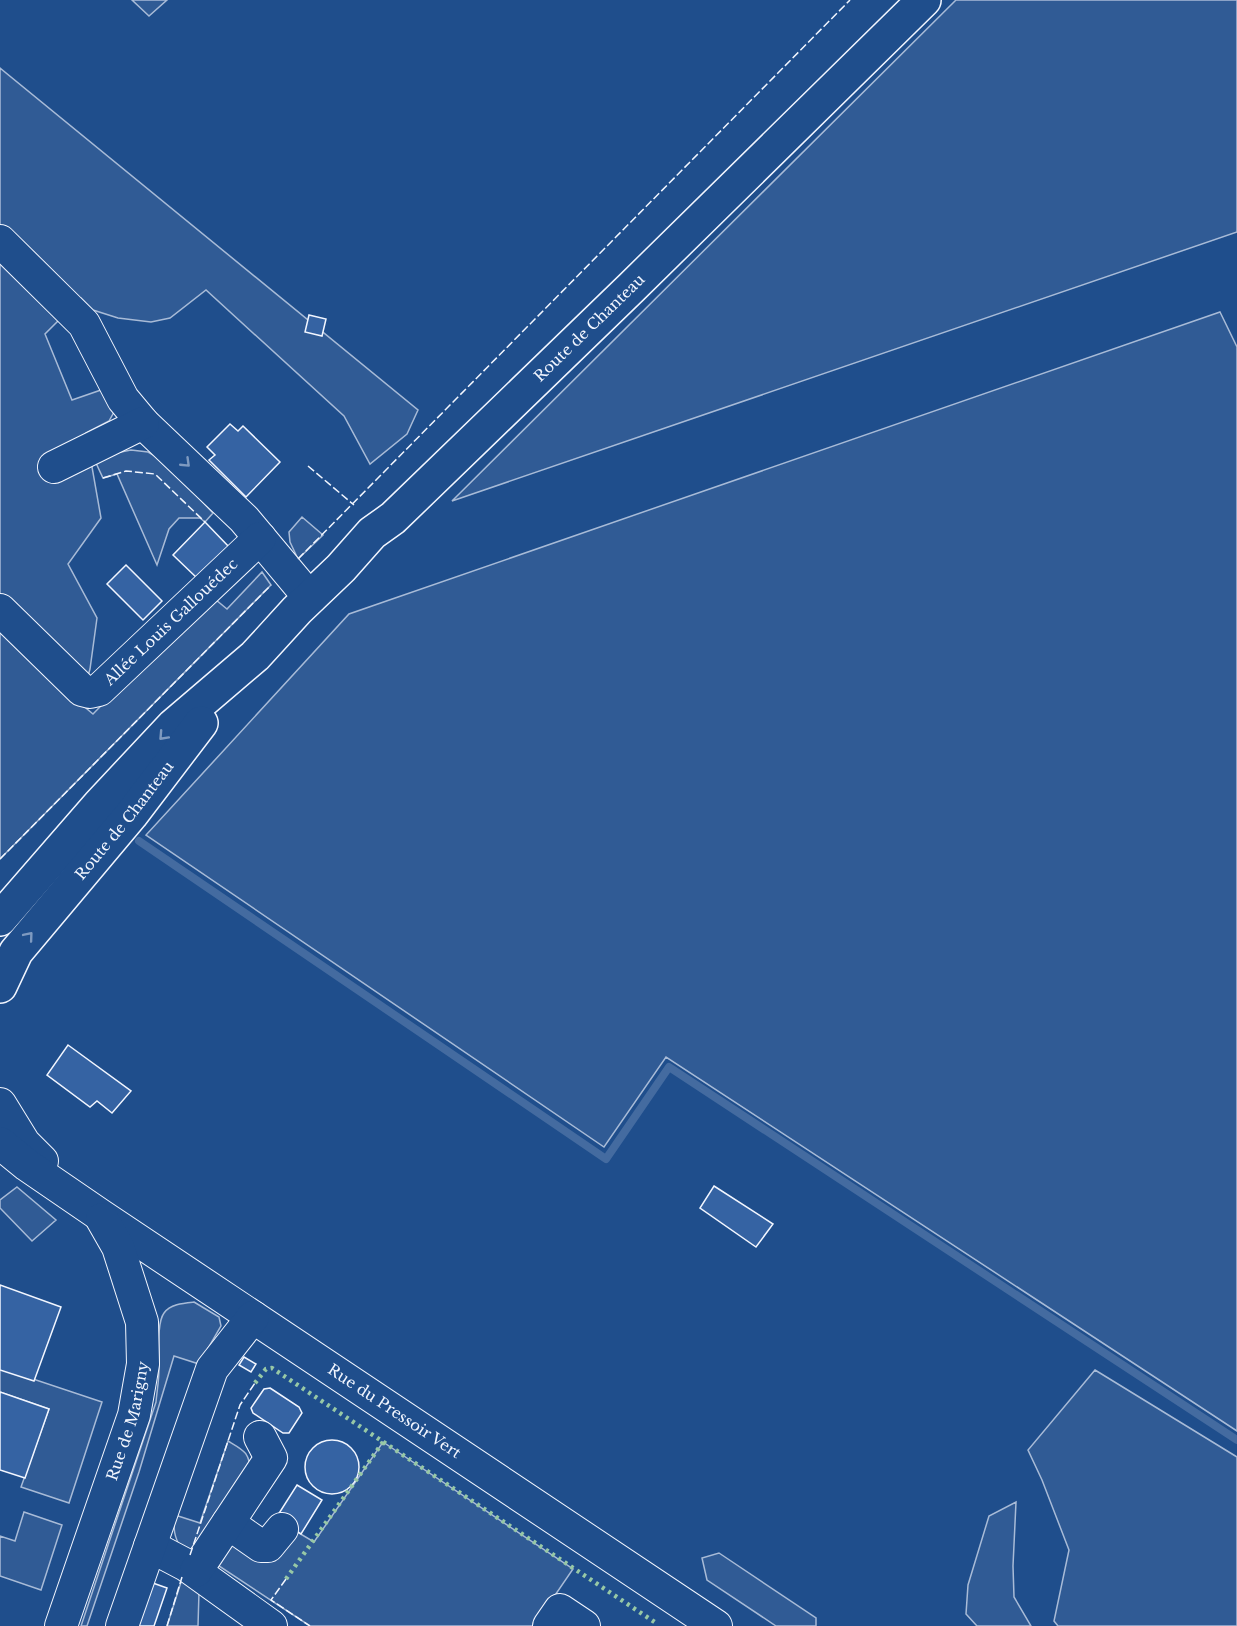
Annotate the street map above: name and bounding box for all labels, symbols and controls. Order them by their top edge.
street label: Route de Chanteau [530,270,649,386]
one-way arrow [179,456,189,467]
street label: Allée Louis Gallouédec [99,554,241,690]
one-way arrow [160,728,171,739]
street label: Route de Chanteau [71,757,178,884]
one-way arrow [22,932,33,943]
street label: Rue de Marigny [102,1359,152,1483]
street label: Rue du Pressoir Vert [324,1360,465,1462]

